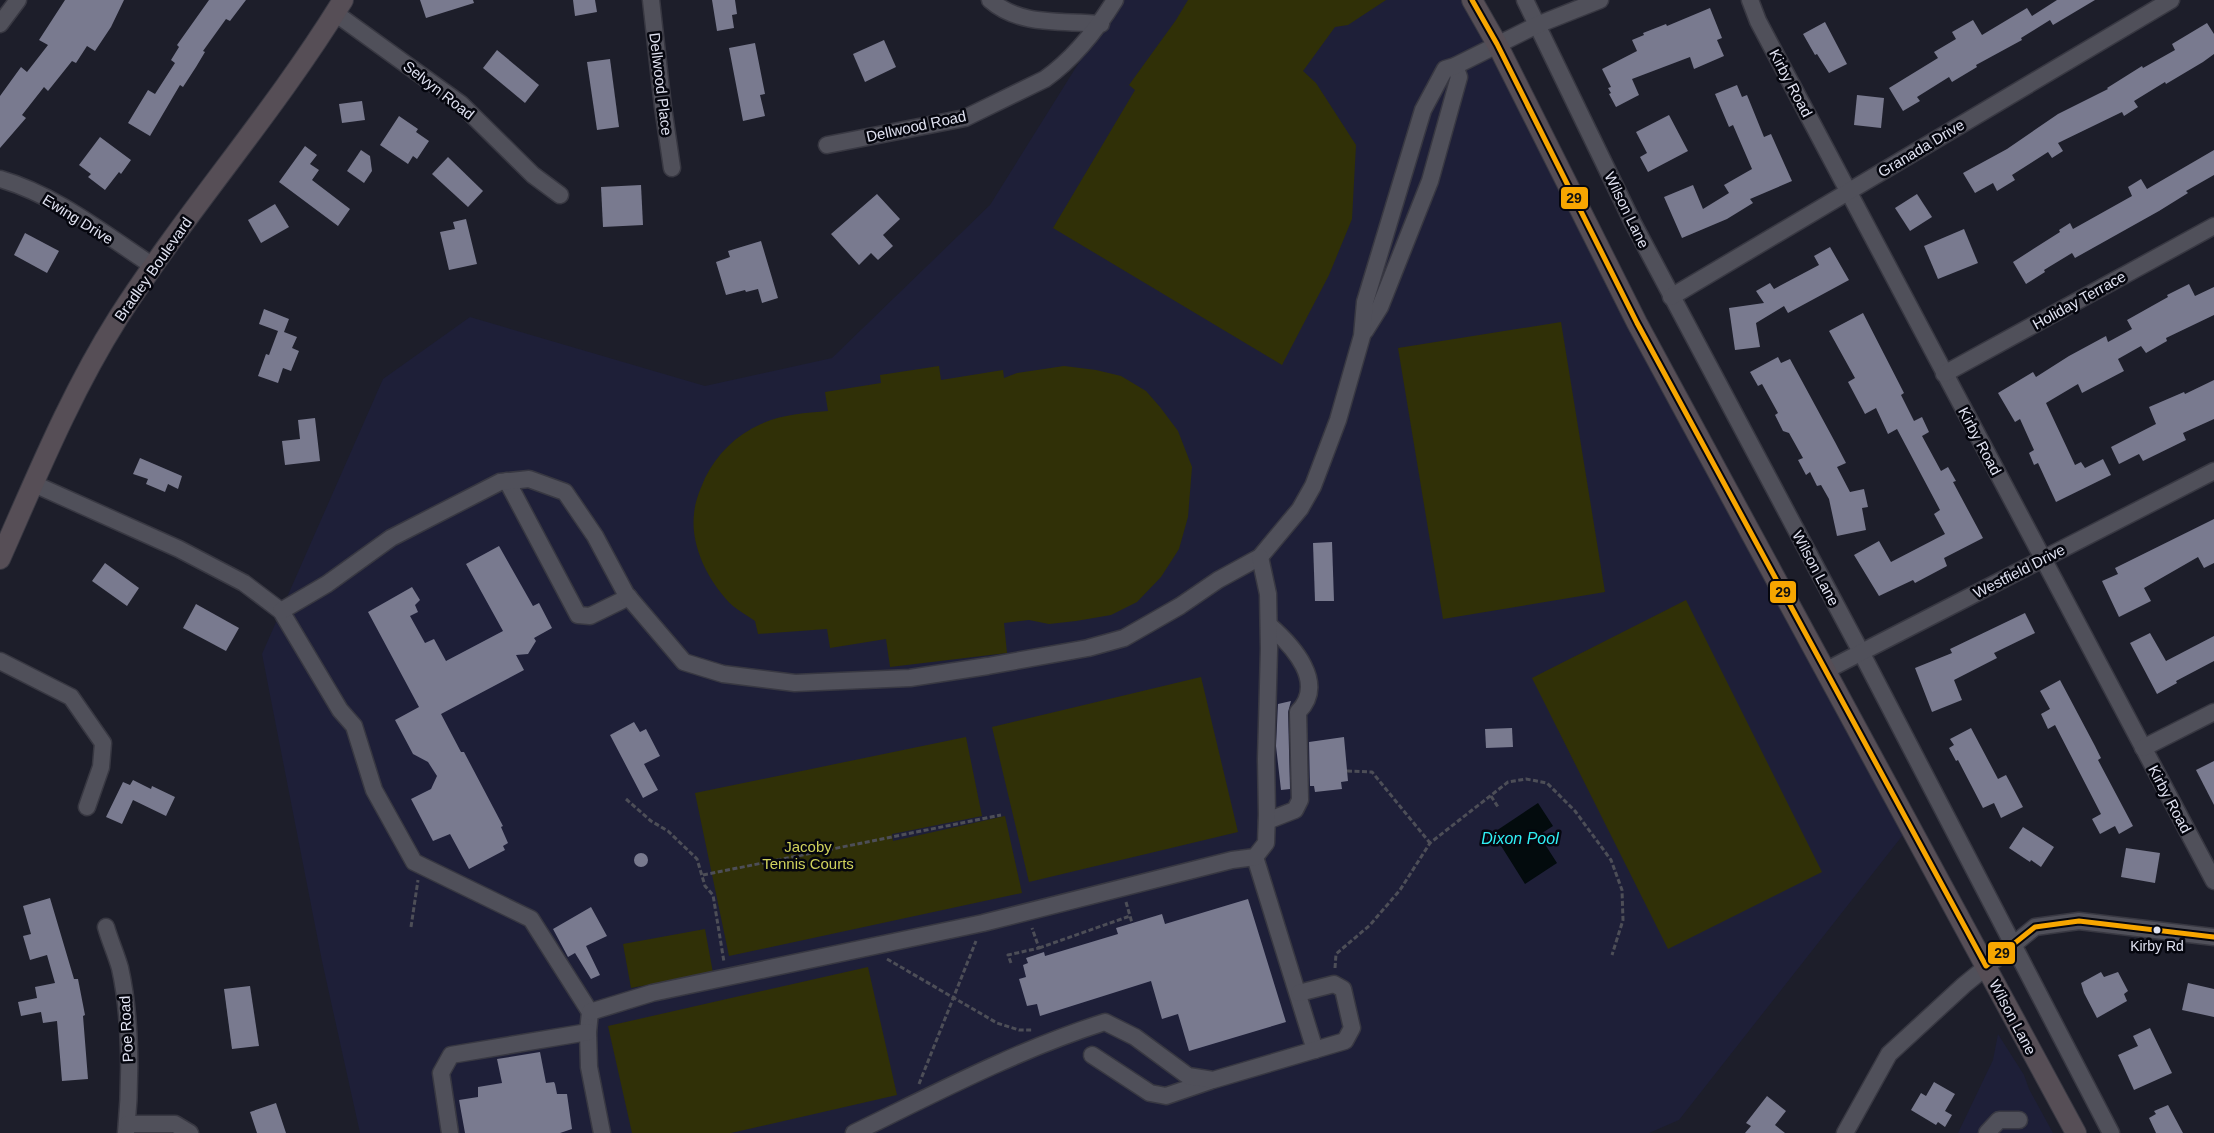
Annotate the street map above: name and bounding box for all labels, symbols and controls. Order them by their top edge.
street label: Dellwood Place [646,32,676,136]
street label: Kirby Road [1766,46,1816,120]
street label: Selvyn Road [400,57,478,123]
street label: Dellwood Road [864,107,968,145]
street label: Granada Drive [1875,116,1967,180]
street label: Wilson Lane [1601,169,1653,251]
line badge: 29 [1560,186,1589,210]
text: 29 [1566,190,1582,206]
street label: Ewing Drive [40,191,116,247]
street label: Bradley Boulevard [111,214,195,324]
street label: Holiday Terrace [2029,267,2129,333]
street label: Kirby Road [1955,404,2005,478]
street label: Wilson Lane [1789,528,1843,608]
street label: Westfield Drive [1970,541,2068,601]
line badge: 29 [1769,580,1797,604]
text: 29 [1775,584,1791,600]
street label: Kirby Road [2145,762,2195,836]
water label: Dixon Pool [1481,830,1559,847]
park label: Jacoby Tennis Courts [762,838,854,872]
marker: Kirby Rd [2152,925,2162,935]
place label: Kirby Rd [2130,938,2184,954]
line badge: 29 [1987,941,2016,965]
text: 29 [1994,945,2010,961]
street label: Wilson Lane [1986,977,2040,1057]
street label: Poe Road [116,995,136,1063]

